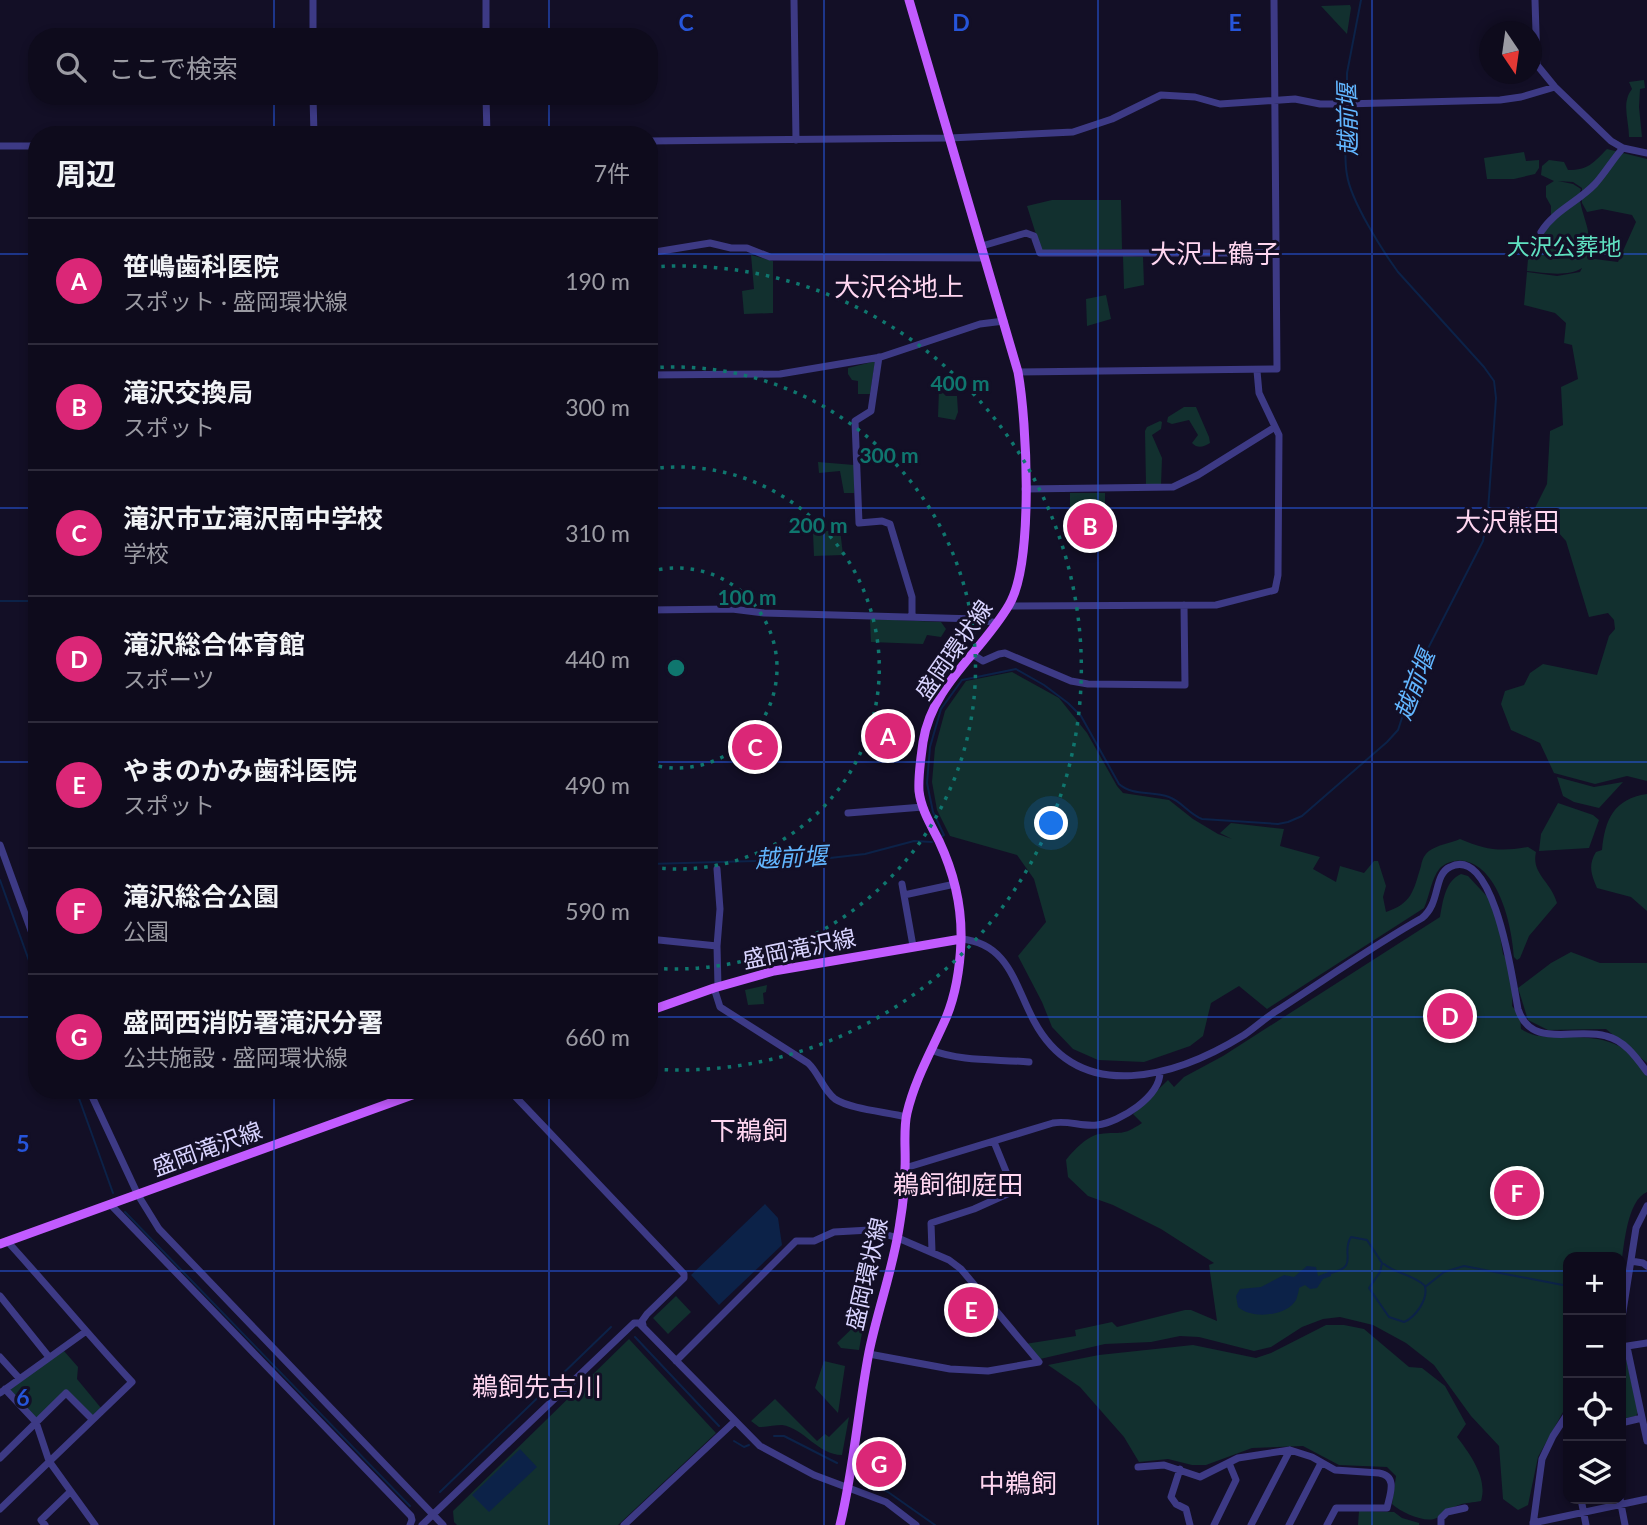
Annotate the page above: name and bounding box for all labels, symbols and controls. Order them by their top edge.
text: C [678,8,694,36]
text: D [952,8,970,36]
text: E [1228,8,1242,36]
north arrow [1479,21,1542,84]
search box [28,28,658,105]
icon: search [52,48,90,86]
text: ここで検索 [108,52,238,84]
water label: 越前堰 [1331,80,1362,156]
text: 周辺 [56,155,116,191]
text: 7件 [594,159,630,187]
park label: 大沢公葬地 [1507,232,1622,260]
district label: 大沢上鶴子 [1150,237,1280,269]
text: 笹嶋歯科医院 [123,250,279,282]
text: A [71,267,87,295]
text: 190 m [565,267,630,295]
district label: 大沢谷地上 [834,270,964,302]
text: スポット · 盛岡環状線 [123,287,348,315]
text: 400 m [930,370,990,395]
text: 滝沢交換局 [123,376,253,408]
text: B [71,393,87,421]
text: 300 m [565,393,630,421]
text: スポット [123,413,215,441]
text: 300 m [859,442,919,467]
pin: B [1067,500,1113,552]
text: 滝沢市立滝沢南中学校 [123,502,383,534]
district label: 大沢熊田 [1455,505,1559,537]
text: 200 m [788,512,848,537]
text: C [71,519,87,547]
text: 310 m [565,519,630,547]
text: 学校 [123,539,169,567]
text: 100 m [717,584,777,609]
street label: 盛岡環状線 [909,594,998,705]
text: 滝沢総合体育館 [123,628,305,660]
water label: 越前堰 [1387,642,1441,723]
text: D [70,645,88,673]
text: 440 m [565,645,630,673]
centre of rings [664,656,688,680]
text: スポーツ [123,665,215,693]
pin: A [865,710,911,762]
pin: C [732,721,778,773]
text: やまのかみ歯科医院 [123,754,357,786]
text: E [72,771,86,799]
text: 490 m [565,771,630,799]
text: スポット [123,791,215,819]
your location [1034,806,1068,840]
water label: 越前堰 [754,840,832,873]
text: 滝沢総合公園 [123,880,279,912]
text: F [72,897,86,925]
text: 590 m [565,897,630,925]
text: 公園 [123,917,169,945]
street label: 盛岡滝沢線 [740,922,858,974]
pin: D [1427,990,1473,1042]
text: 盛岡西消防署滝沢分署 [123,1006,383,1038]
text: G [71,1023,87,1051]
text: 660 m [565,1023,630,1051]
text: 公共施設 · 盛岡環状線 [123,1043,348,1071]
district label: 下鵜飼 [710,1114,788,1146]
street label: 盛岡滝沢線 [148,1115,265,1181]
text: 5 [16,1129,30,1157]
pin: F [1494,1167,1540,1219]
district label: 鵜飼御庭田 [893,1168,1023,1200]
street label: 盛岡環状線 [839,1215,893,1333]
map controls [1563,1252,1626,1504]
button: + [1563,1252,1626,1315]
pin: E [948,1284,994,1336]
button: − [1563,1315,1626,1378]
district label: 鵜飼先古川 [472,1370,602,1402]
button: locate [1563,1378,1626,1441]
text: 6 [16,1383,30,1411]
pin: G [856,1438,902,1490]
button: layers [1563,1441,1626,1504]
district label: 中鵜飼 [979,1467,1057,1499]

